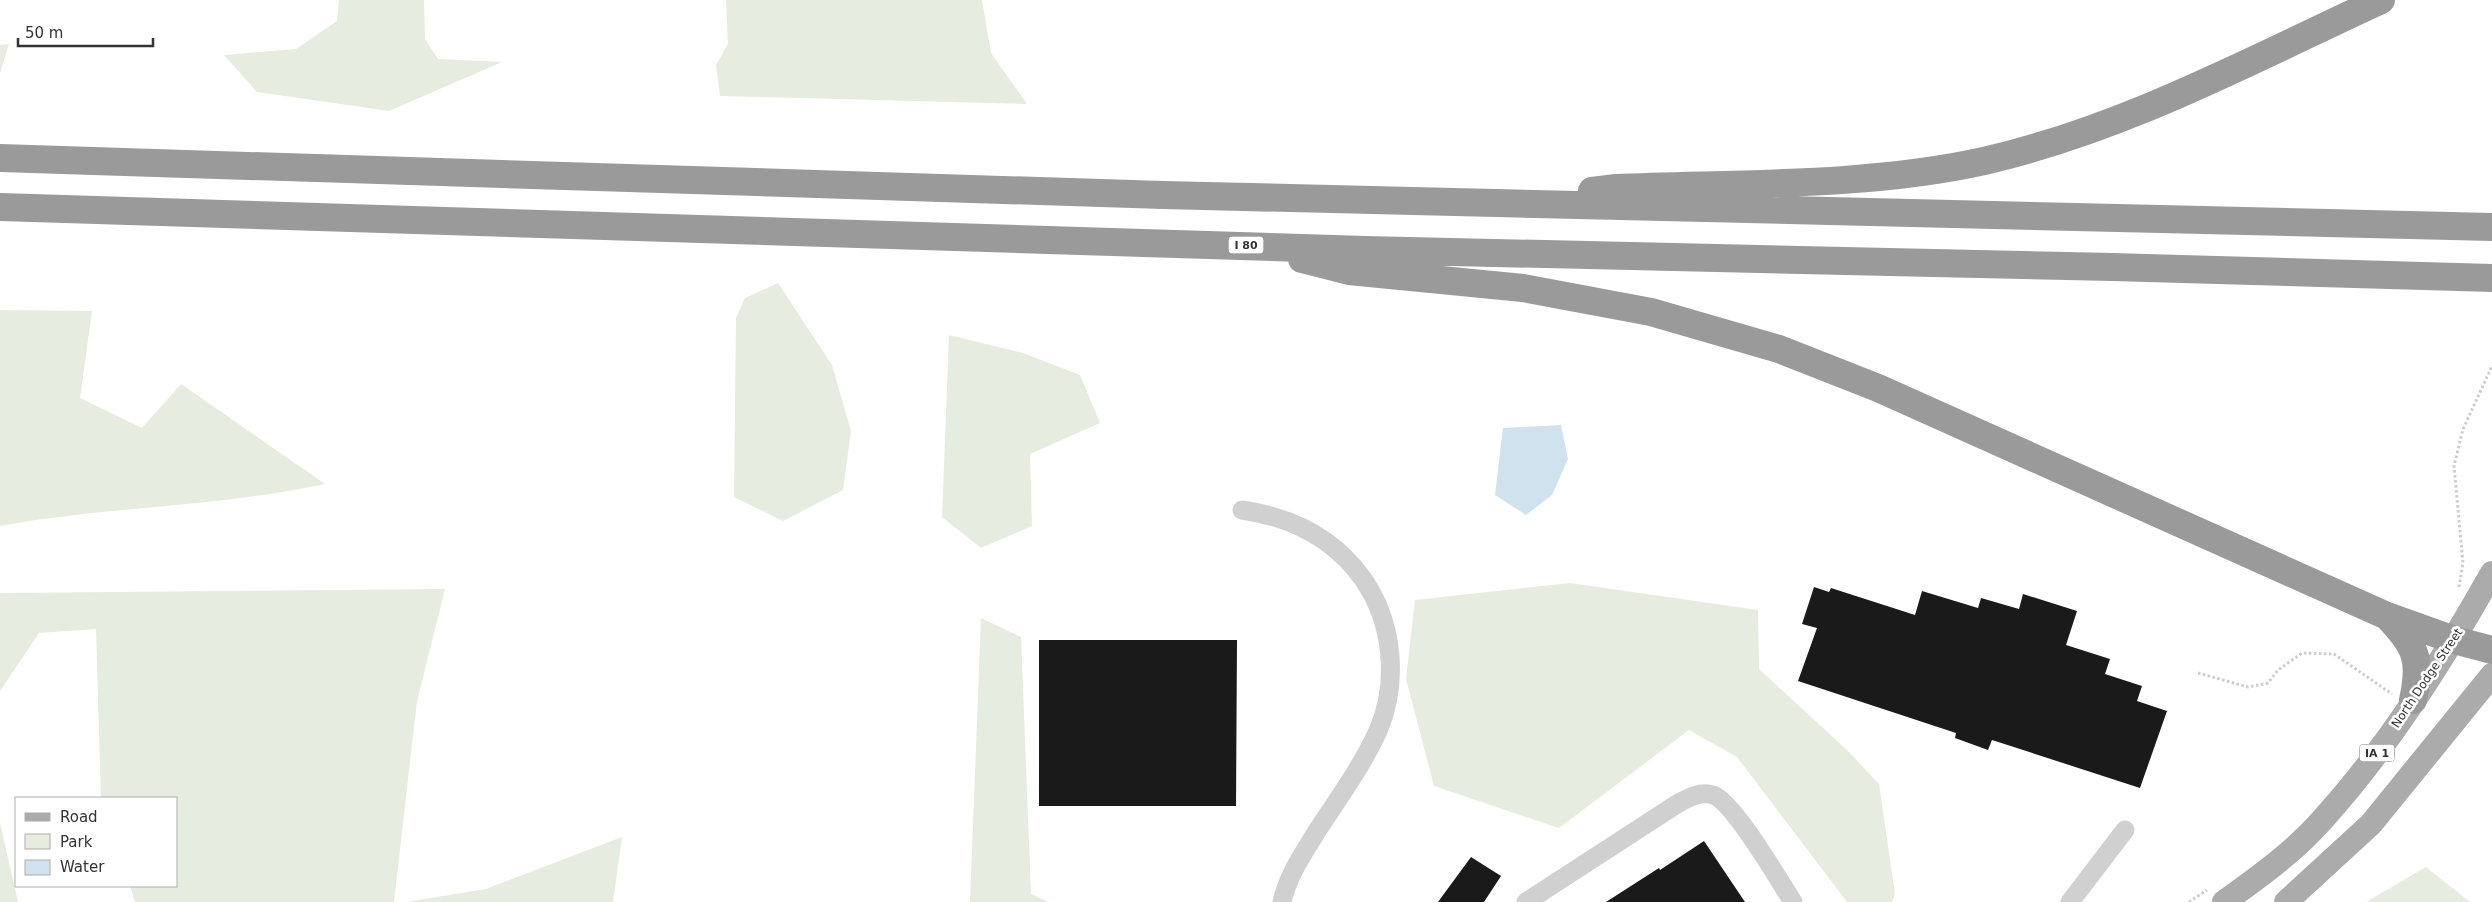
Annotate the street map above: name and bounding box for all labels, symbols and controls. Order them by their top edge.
scale bar [18,15,152,47]
text: 50 m [25,24,63,42]
road number: I 80 [1228,236,1264,254]
street label: North Dodge Street [2389,625,2466,730]
road number: IA 1 [2360,744,2394,761]
legend [15,797,178,887]
text: Road [60,808,98,826]
text: Park [60,833,93,851]
text: Water [60,858,105,876]

